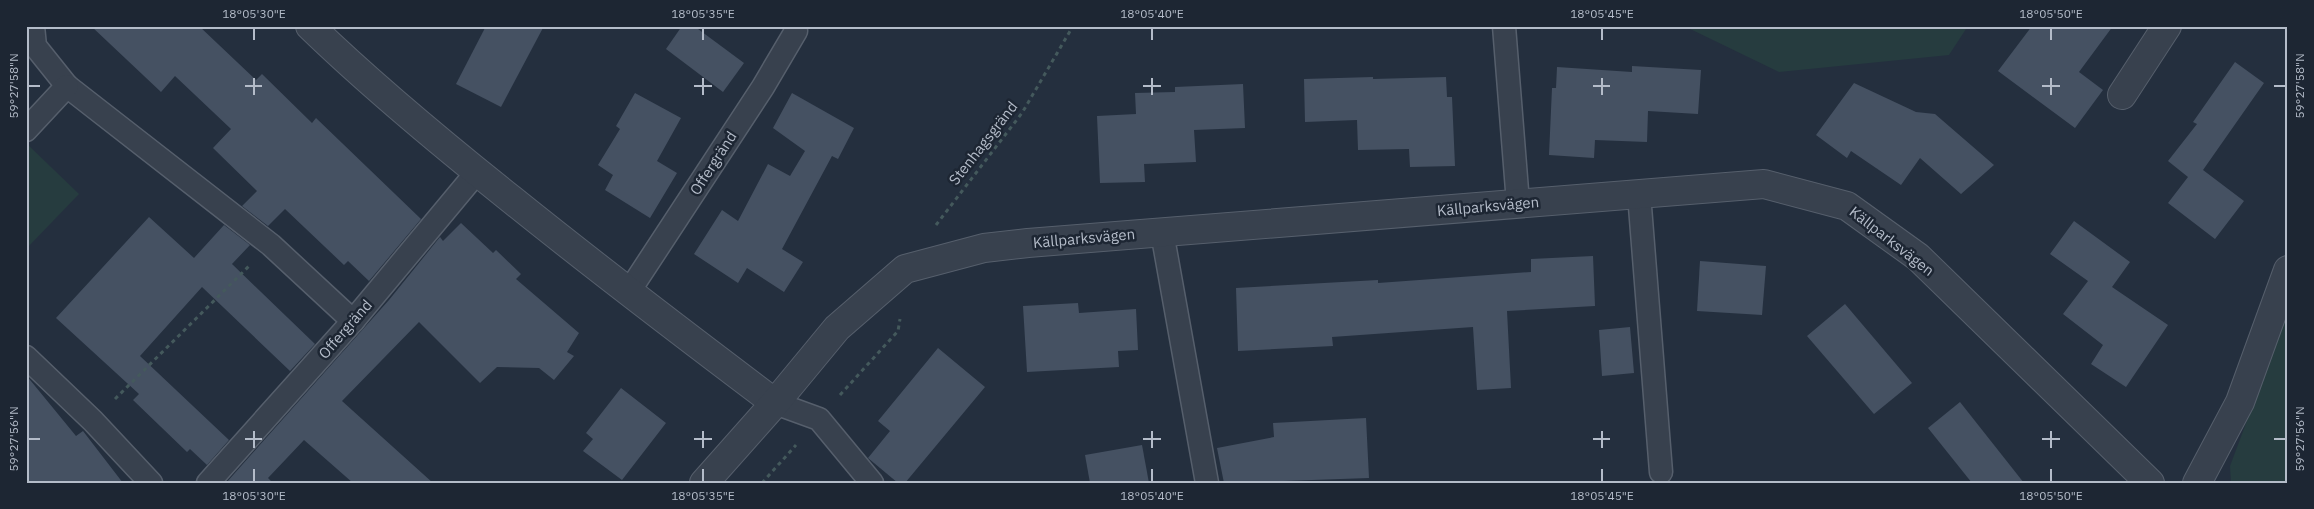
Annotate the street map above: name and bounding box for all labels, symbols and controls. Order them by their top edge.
text: 18°05'30"E [222,6,286,21]
text: 18°05'35"E [671,6,735,21]
text: 18°05'40"E [1120,6,1184,21]
text: 18°05'45"E [1570,6,1634,21]
text: 18°05'50"E [2019,6,2083,21]
text: 59°27'58"N [6,53,21,119]
text: 59°27'58"N [2292,53,2307,119]
street label: Stenhagsgränd [944,97,1022,189]
street label: Offergränd [685,128,741,198]
street label: Källparksvägen [1436,192,1540,220]
street label: Källparksvägen [1846,202,1938,280]
street label: Källparksvägen [1032,224,1136,252]
street label: Offergränd [314,295,376,363]
text: 59°27'56"N [6,406,21,472]
text: 59°27'56"N [2292,406,2307,472]
text: 18°05'30"E [222,488,286,503]
text: 18°05'35"E [671,488,735,503]
text: 18°05'40"E [1120,488,1184,503]
text: 18°05'45"E [1570,488,1634,503]
text: 18°05'50"E [2019,488,2083,503]

